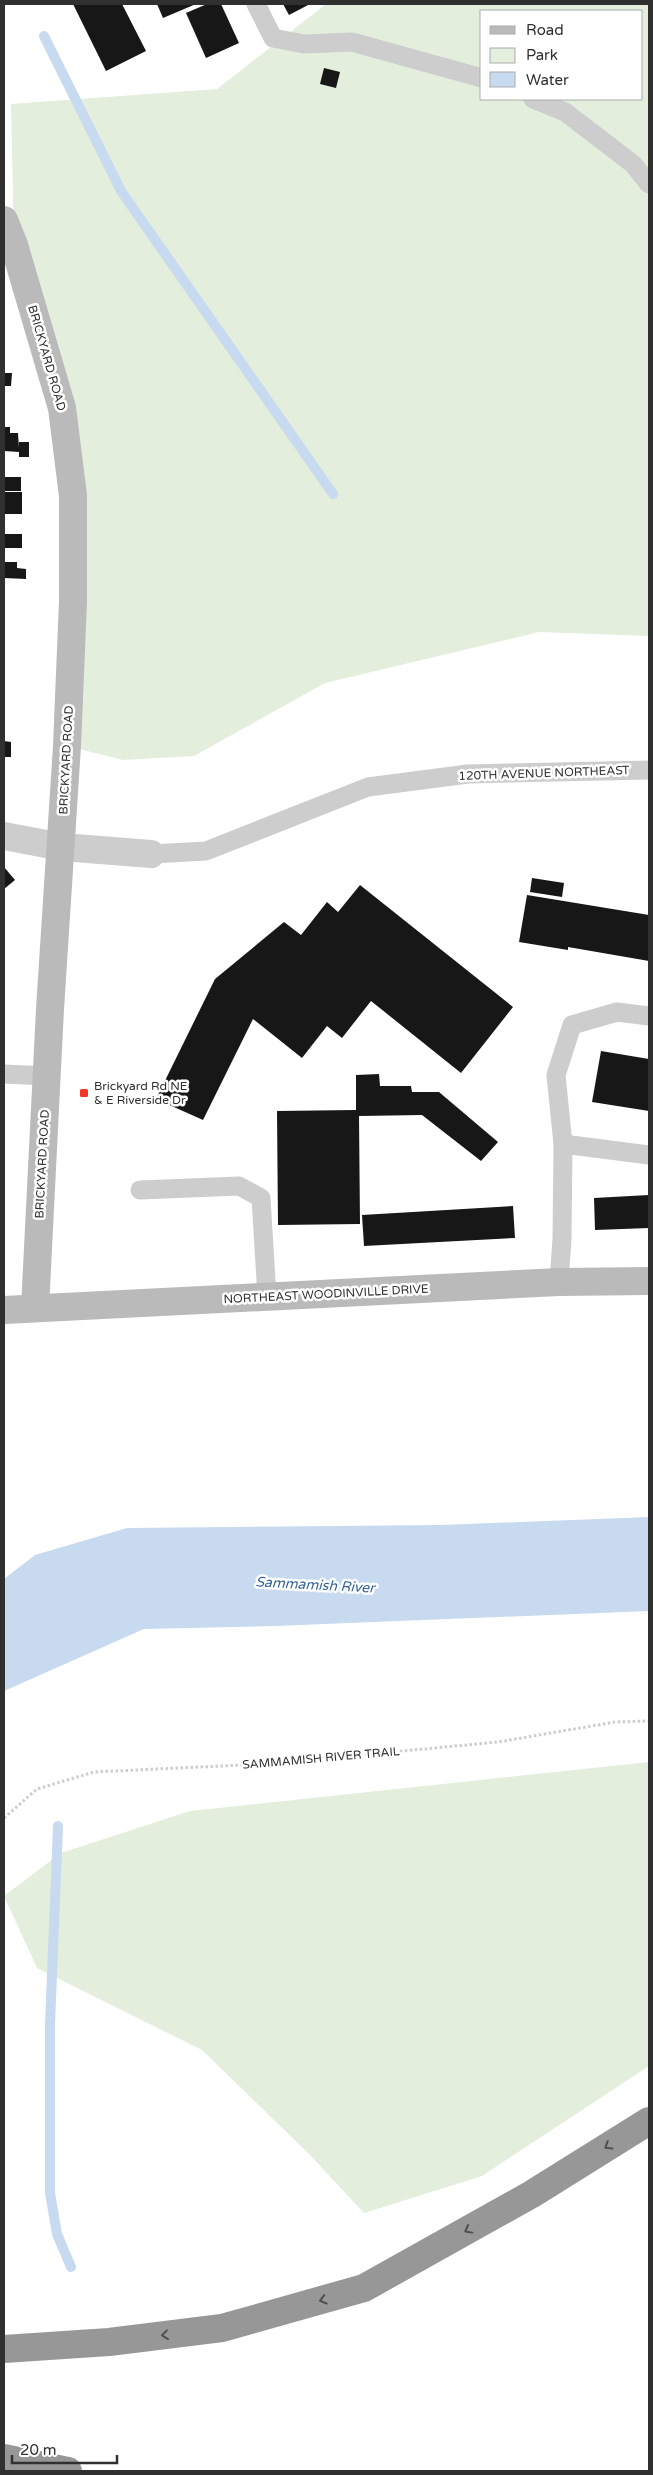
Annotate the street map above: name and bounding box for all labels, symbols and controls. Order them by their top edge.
legend [480,10,643,100]
text: Road [526,21,564,39]
text: Park [526,46,558,64]
text: Water [526,71,569,89]
street label: BRICKYARD ROAD [25,304,69,412]
street label: BRICKYARD ROAD [56,705,76,815]
street label: 120TH AVENUE NORTHEAST [458,763,630,783]
place label: Brickyard Rd NE & E Riverside Dr [94,1079,188,1107]
marker: Brickyard Rd NE & E Riverside Dr [78,1087,90,1099]
street label: BRICKYARD ROAD [32,1109,52,1219]
street label: NORTHEAST WOODINVILLE DRIVE [223,1282,429,1306]
water label: Sammamish River [255,1573,377,1597]
street label: SAMMAMISH RIVER TRAIL [242,1744,400,1772]
one-way arrow [604,2140,613,2150]
one-way arrow [465,2223,474,2233]
one-way arrow [319,2294,327,2304]
one-way arrow [160,2329,168,2340]
scale bar [12,2432,118,2464]
text: 20 m [20,2441,57,2459]

